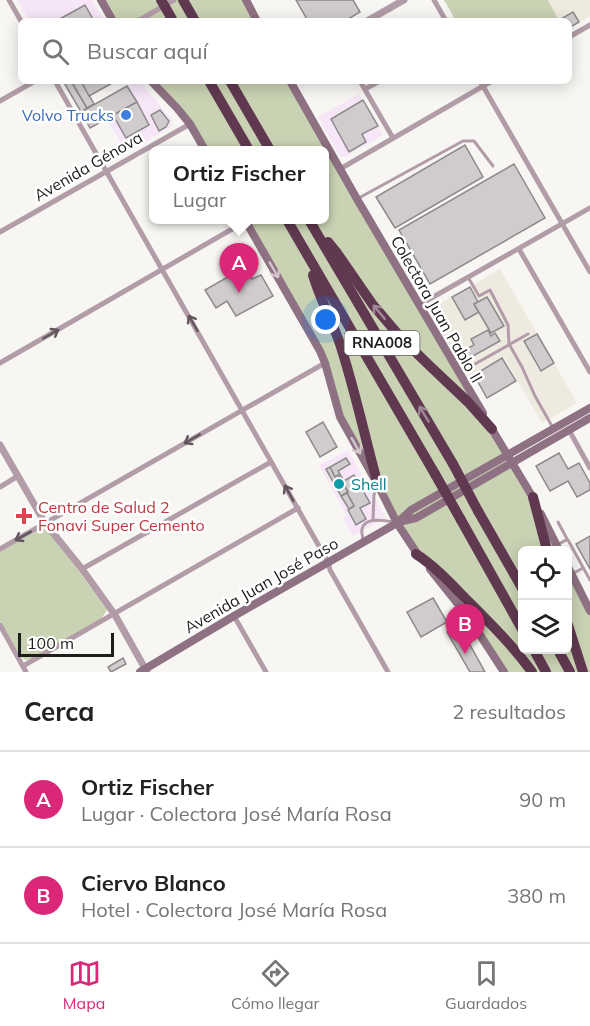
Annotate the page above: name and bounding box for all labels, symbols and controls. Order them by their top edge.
search box [18,18,572,84]
icon: search [39,35,72,68]
text: Buscar aquí [87,37,208,65]
place label: Volvo Trucks [22,105,114,125]
marker: Volvo Trucks [119,108,133,122]
street label: Avenida Génova [30,127,146,205]
popup [149,146,329,224]
text: Ortiz Fischer [173,159,305,187]
text: Lugar [173,187,226,212]
street label: Colectora Juan Pablo II [387,232,487,386]
pin: A [220,244,258,293]
one-way arrow [268,261,280,278]
your location [311,305,340,334]
one-way arrow [372,305,386,320]
one-way arrow [187,315,199,332]
one-way arrow [42,327,59,339]
road number: RNA008 [344,331,419,355]
one-way arrow [417,406,429,423]
one-way arrow [184,433,201,445]
one-way arrow [350,437,362,454]
place label: Shell [351,474,387,494]
marker: Shell [332,477,346,491]
one-way arrow [283,484,294,502]
place label: Centro de Salud 2 Fonavi Super Cemento [38,497,205,535]
marker: Centro de Salud 2 Fonavi Super Cemento [15,507,33,525]
one-way arrow [14,531,32,542]
street label: Avenida Juan José Paso [180,533,342,637]
map controls [518,546,572,654]
button: locate [518,546,572,600]
button: layers [518,600,572,654]
pin: B [446,604,484,654]
scale bar [18,630,114,658]
text: 100 m [27,633,74,653]
text: Cerca [24,695,94,728]
text: 2 resultados [452,699,566,724]
text: Ortiz Fischer [81,773,214,801]
text: A [36,787,51,812]
text: 90 m [519,787,566,812]
text: Lugar · Colectora José María Rosa [81,801,392,826]
text: Ciervo Blanco [81,869,226,897]
text: B [37,883,50,908]
text: 380 m [507,883,566,908]
text: Hotel · Colectora José María Rosa [81,897,387,922]
tab: Mapa [63,957,105,1013]
tab: Cómo llegar [231,957,319,1013]
tab: Guardados [445,957,527,1013]

